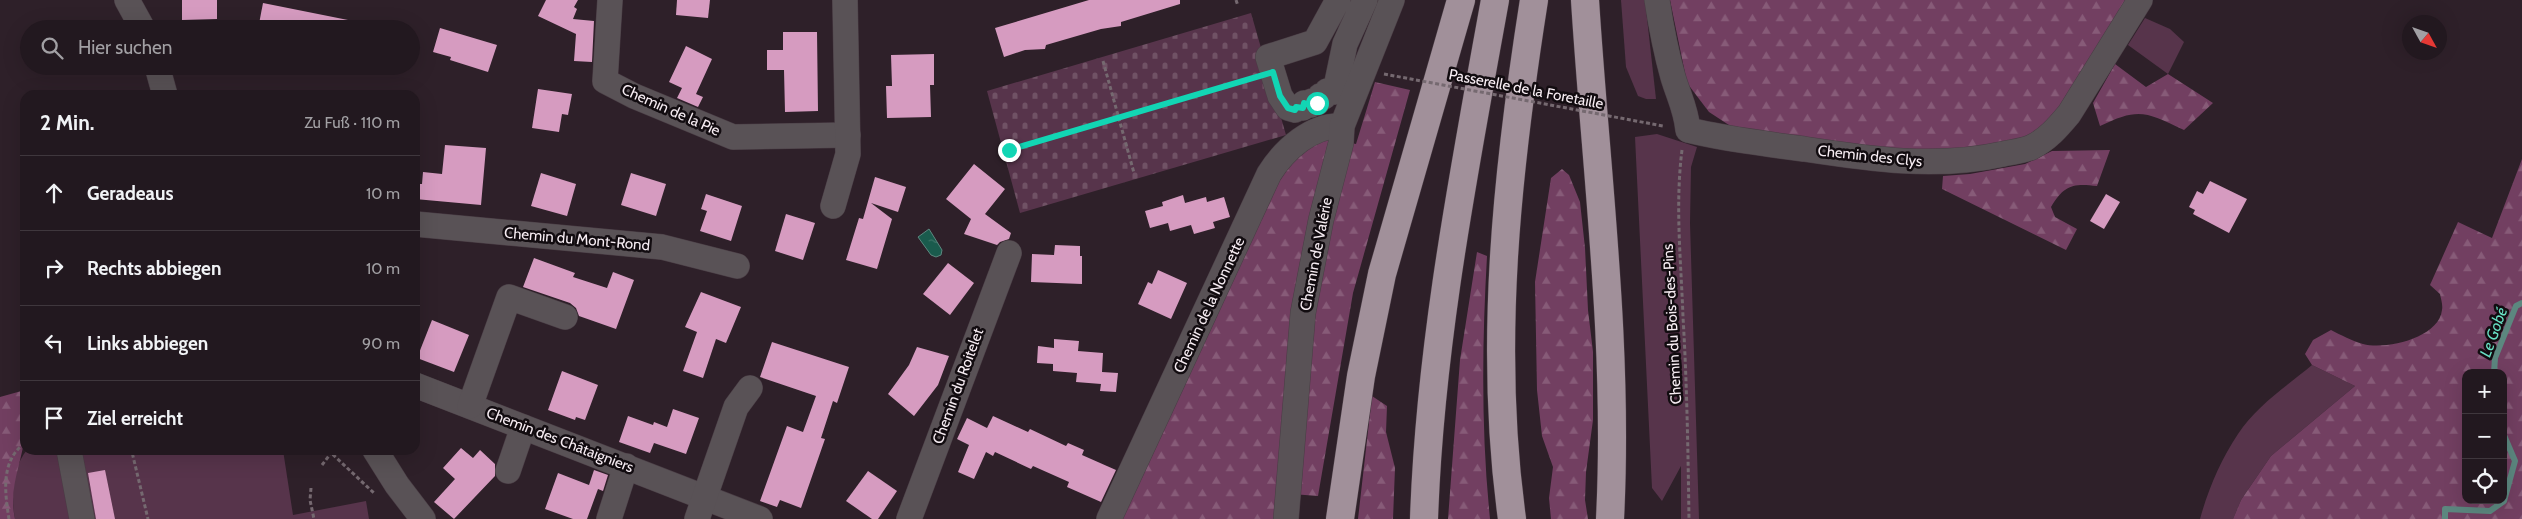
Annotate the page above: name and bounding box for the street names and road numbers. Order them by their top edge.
street label: Passerelle de la Foretaille [1447,65,1605,113]
street label: Chemin de la Pie [619,80,723,140]
street label: Chemin des Clys [1817,142,1923,170]
street label: Chemin de Valérie [1296,196,1336,312]
street label: Chemin du Mont-Rond [503,224,651,254]
street label: Chemin de la Nonnette [1170,234,1248,376]
street label: Chemin du Bois-des-Pins [1659,243,1685,405]
street label: Chemin du Roitelet [929,326,987,446]
street label: Chemin des Châtaigniers [484,404,636,476]

